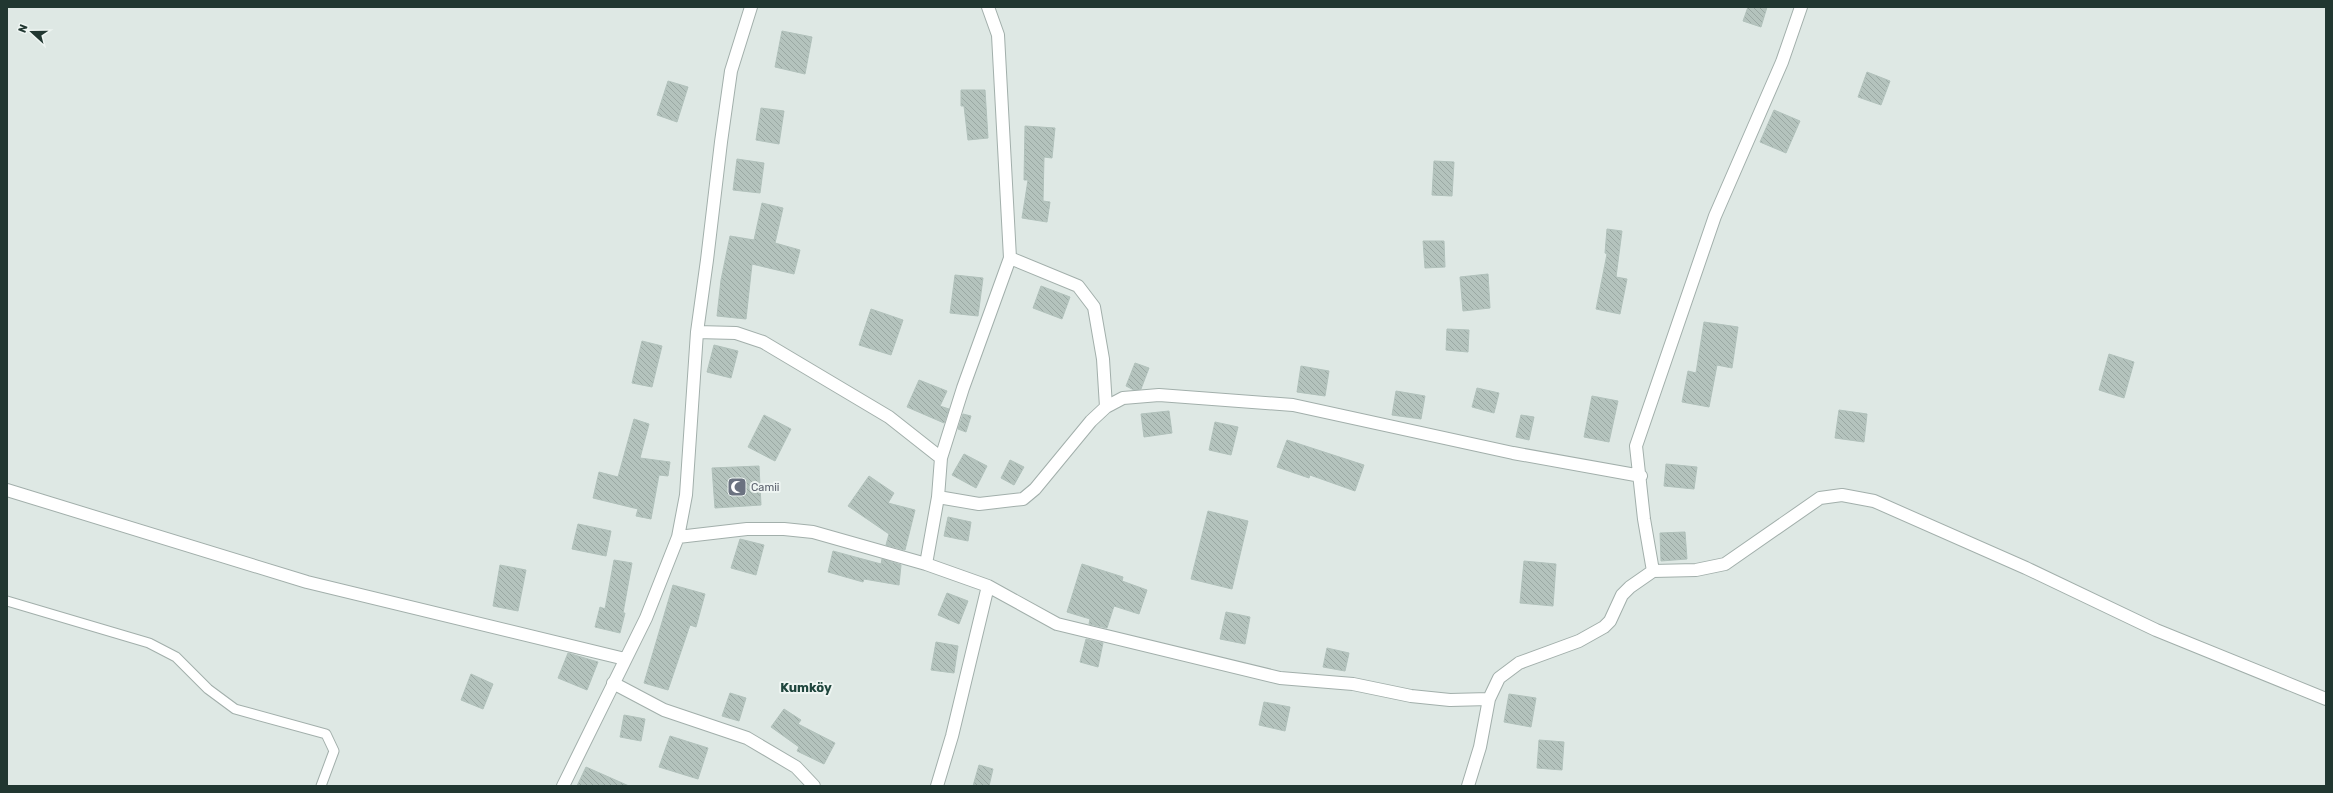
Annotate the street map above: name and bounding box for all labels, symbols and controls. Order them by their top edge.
north arrow [12,12,52,52]
text: N [16,22,31,35]
mosque icon: Camii [726,476,748,498]
place label: Camii [751,481,780,494]
district label: Kumköy [780,680,832,695]

